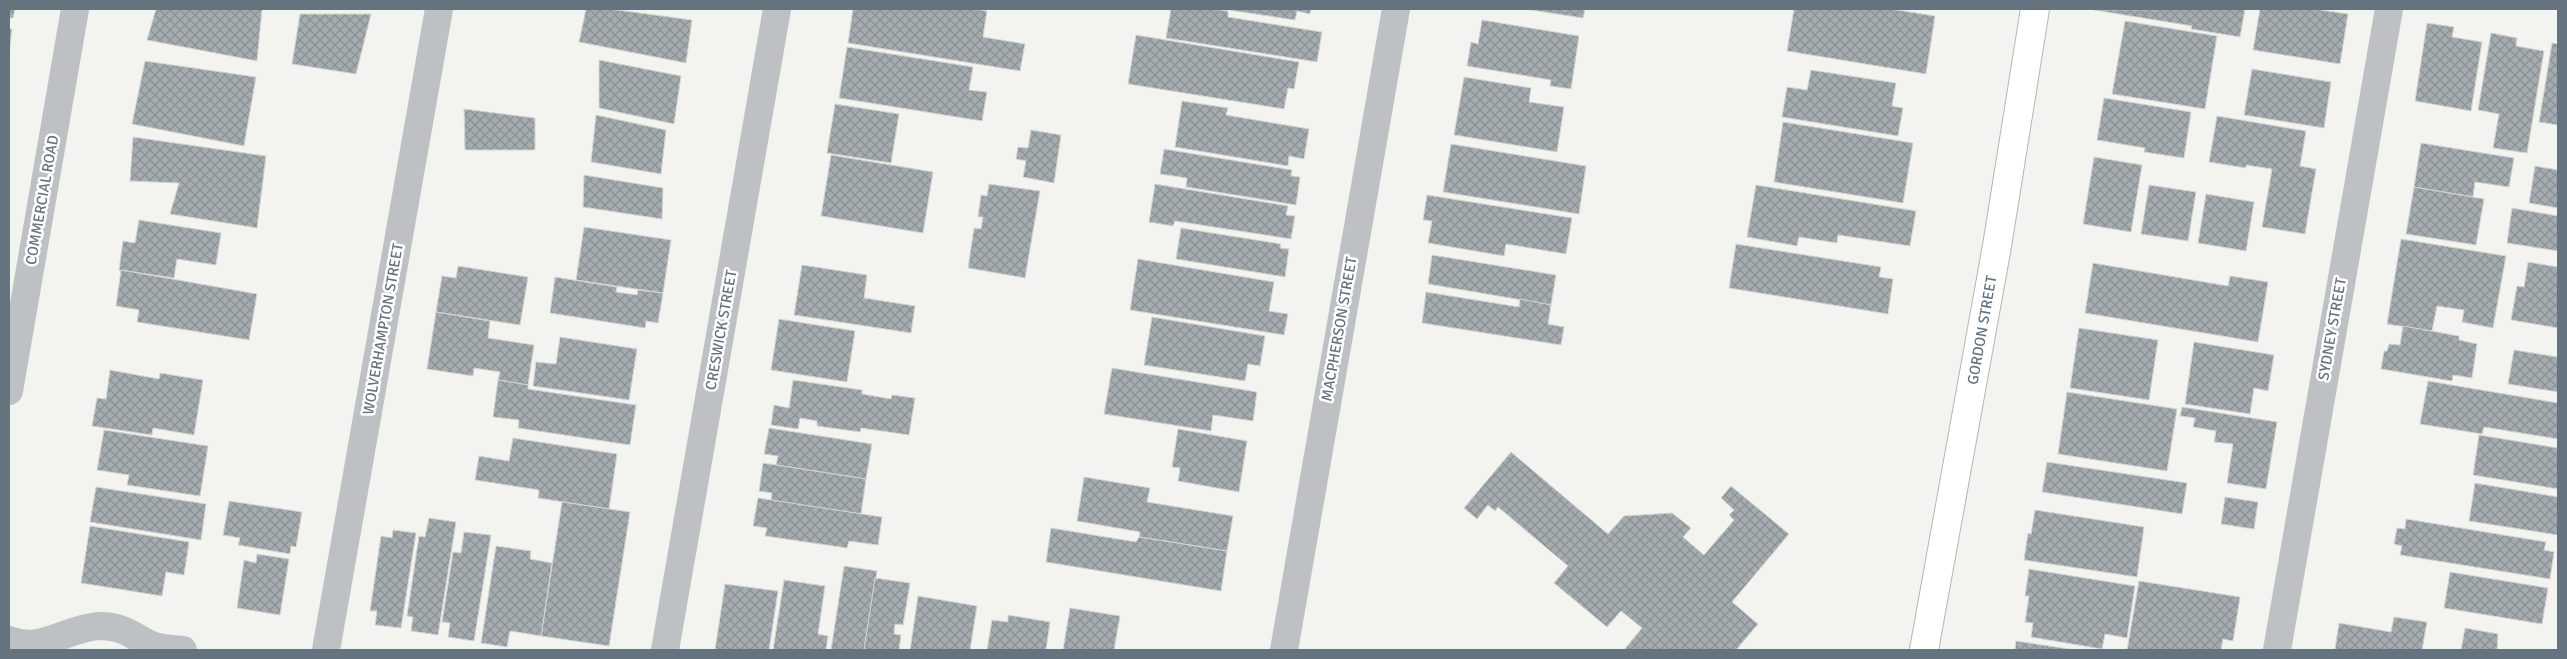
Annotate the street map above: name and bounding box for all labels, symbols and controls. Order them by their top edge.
street label: COMMERCIAL ROAD [22,134,62,266]
street label: WOLVERHAMPTON STREET [359,241,407,416]
street label: MACPHERSON STREET [1317,255,1361,403]
street label: CRESWICK STREET [702,268,741,391]
street label: GORDON STREET [1964,274,2001,386]
street label: SYDNEY STREET [2314,276,2350,382]

